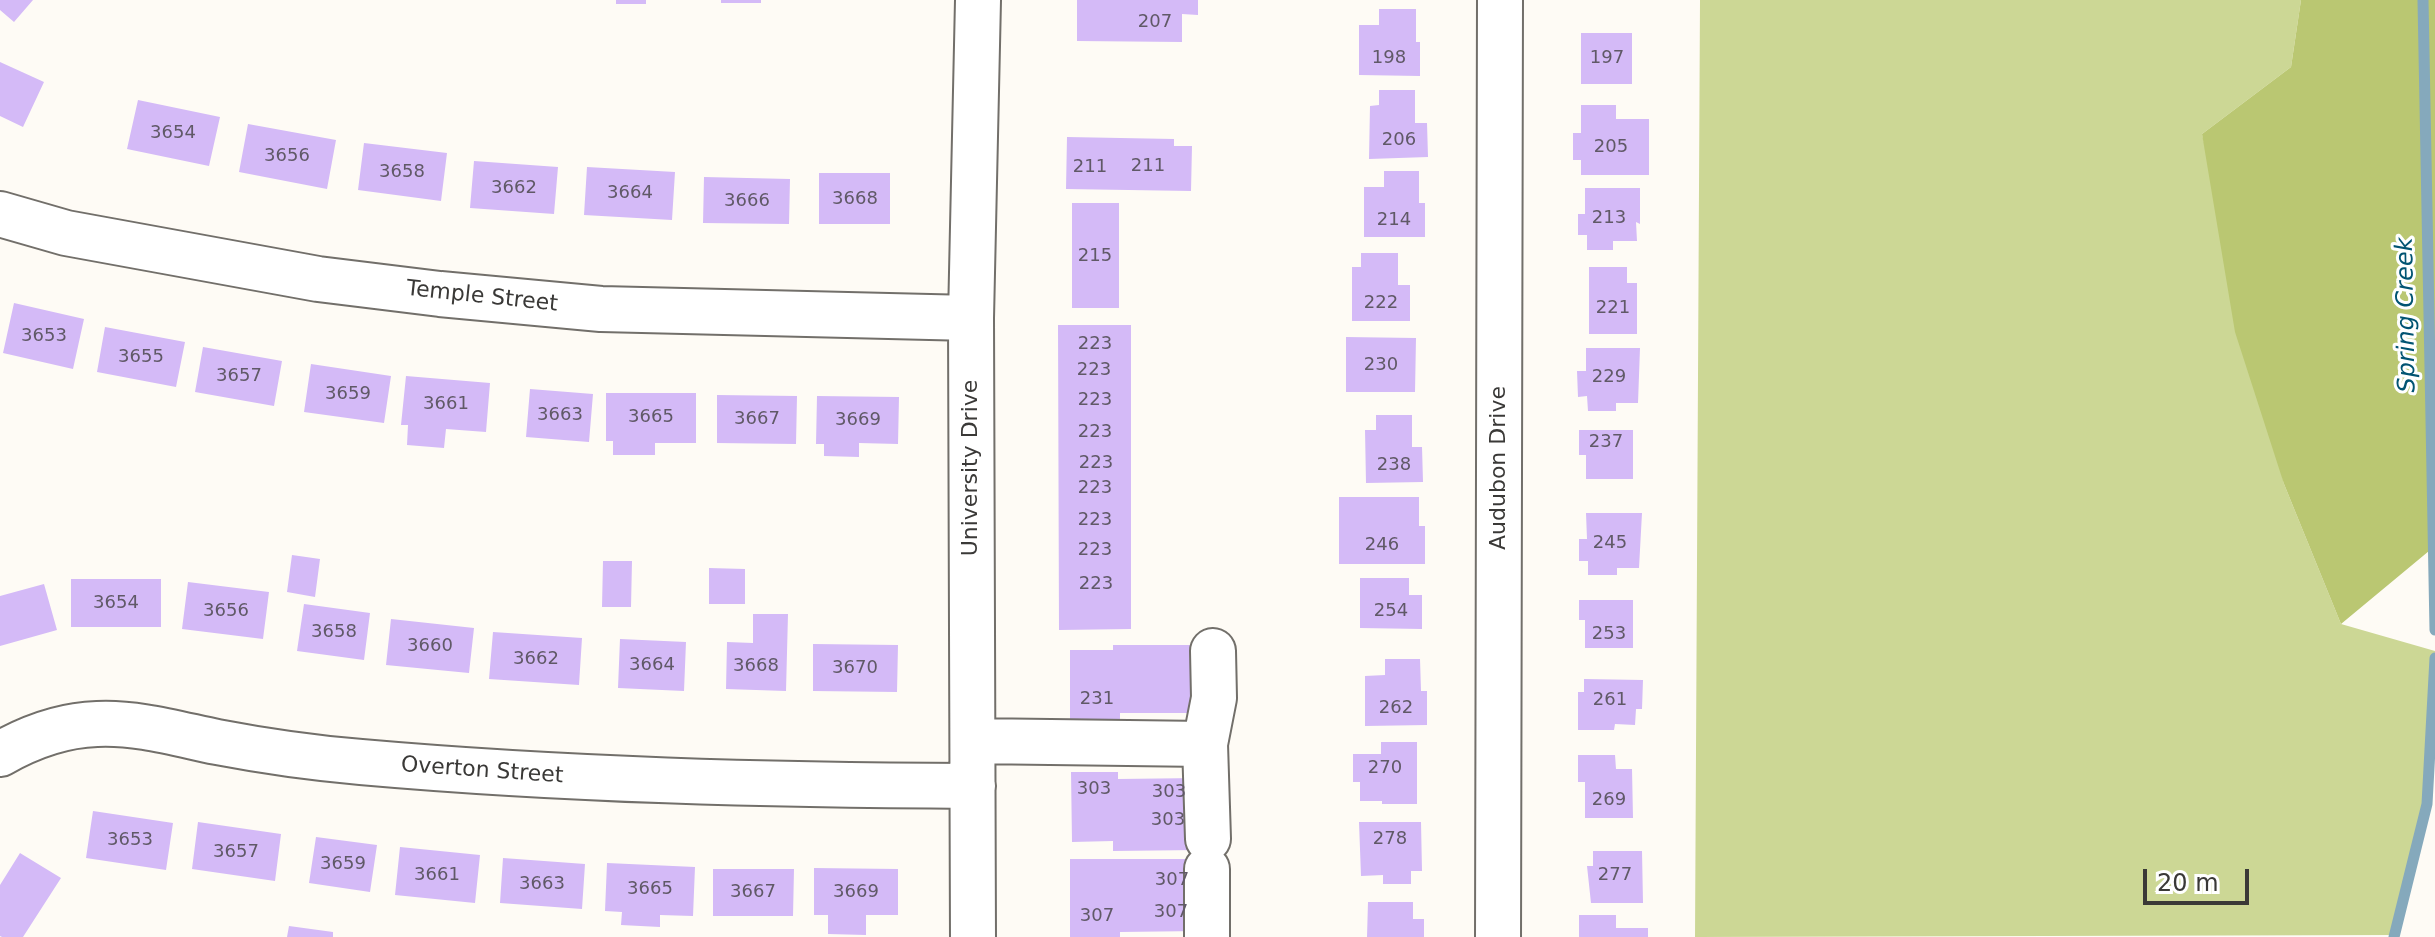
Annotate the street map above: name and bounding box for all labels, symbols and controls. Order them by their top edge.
house number: 207 [1138,11,1172,33]
house number: 198 [1372,47,1406,69]
house number: 197 [1590,47,1624,69]
house number: 3654 [150,122,196,144]
house number: 206 [1382,129,1416,151]
house number: 205 [1594,136,1628,158]
house number: 3656 [264,145,310,167]
house number: 211 [1131,155,1165,177]
house number: 211 [1073,156,1107,178]
house number: 3658 [379,161,425,183]
house number: 3662 [491,177,537,199]
house number: 3664 [607,182,653,204]
house number: 3668 [832,188,878,210]
house number: 3666 [724,190,770,212]
house number: 213 [1592,207,1626,229]
house number: 214 [1377,209,1411,231]
water label: Spring Creek [2391,237,2423,393]
house number: 215 [1078,245,1112,267]
street label: Temple Street [405,276,559,318]
house number: 222 [1364,292,1398,314]
house number: 221 [1596,297,1630,319]
house number: 3653 [21,325,67,347]
house number: 223 [1078,333,1112,355]
house number: 3655 [118,346,164,368]
house number: 230 [1364,354,1398,376]
house number: 223 [1077,359,1111,381]
house number: 3657 [216,365,262,387]
house number: 229 [1592,366,1626,388]
street label: University Drive [958,380,984,556]
house number: 3659 [325,383,371,405]
street label: Audubon Drive [1486,386,1512,550]
house number: 223 [1078,389,1112,411]
house number: 3661 [423,393,469,415]
house number: 3663 [537,404,583,426]
house number: 3665 [628,406,674,428]
house number: 3667 [734,408,780,430]
house number: 3669 [835,409,881,431]
house number: 223 [1078,421,1112,443]
house number: 237 [1589,431,1623,453]
house number: 223 [1079,452,1113,474]
house number: 238 [1377,454,1411,476]
house number: 223 [1078,477,1112,499]
house number: 223 [1078,509,1112,531]
house number: 245 [1593,532,1627,554]
house number: 246 [1365,534,1399,556]
house number: 223 [1078,539,1112,561]
house number: 223 [1079,573,1113,595]
house number: 3654 [93,592,139,614]
house number: 3656 [203,600,249,622]
house number: 254 [1374,600,1408,622]
house number: 3658 [311,621,357,643]
house number: 253 [1592,623,1626,645]
house number: 3660 [407,635,453,657]
house number: 3662 [513,648,559,670]
house number: 3664 [629,654,675,676]
house number: 3668 [733,655,779,677]
house number: 3670 [832,657,878,679]
house number: 231 [1080,688,1114,710]
house number: 261 [1593,689,1627,711]
house number: 262 [1379,697,1413,719]
street label: Overton Street [400,752,564,790]
house number: 270 [1368,757,1402,779]
house number: 303 [1077,778,1111,800]
house number: 303 [1152,781,1186,803]
house number: 269 [1592,789,1626,811]
house number: 303 [1151,809,1185,831]
house number: 278 [1373,828,1407,850]
house number: 3653 [107,829,153,851]
house number: 3657 [213,841,259,863]
house number: 3659 [320,853,366,875]
scale bar [2147,853,2253,903]
house number: 3661 [414,864,460,886]
house number: 277 [1598,864,1632,886]
house number: 307 [1155,869,1189,891]
text: 20 m [2157,869,2219,897]
house number: 3663 [519,873,565,895]
house number: 3665 [627,878,673,900]
house number: 3667 [730,881,776,903]
house number: 3669 [833,881,879,903]
house number: 307 [1154,901,1188,923]
house number: 307 [1080,905,1114,927]

